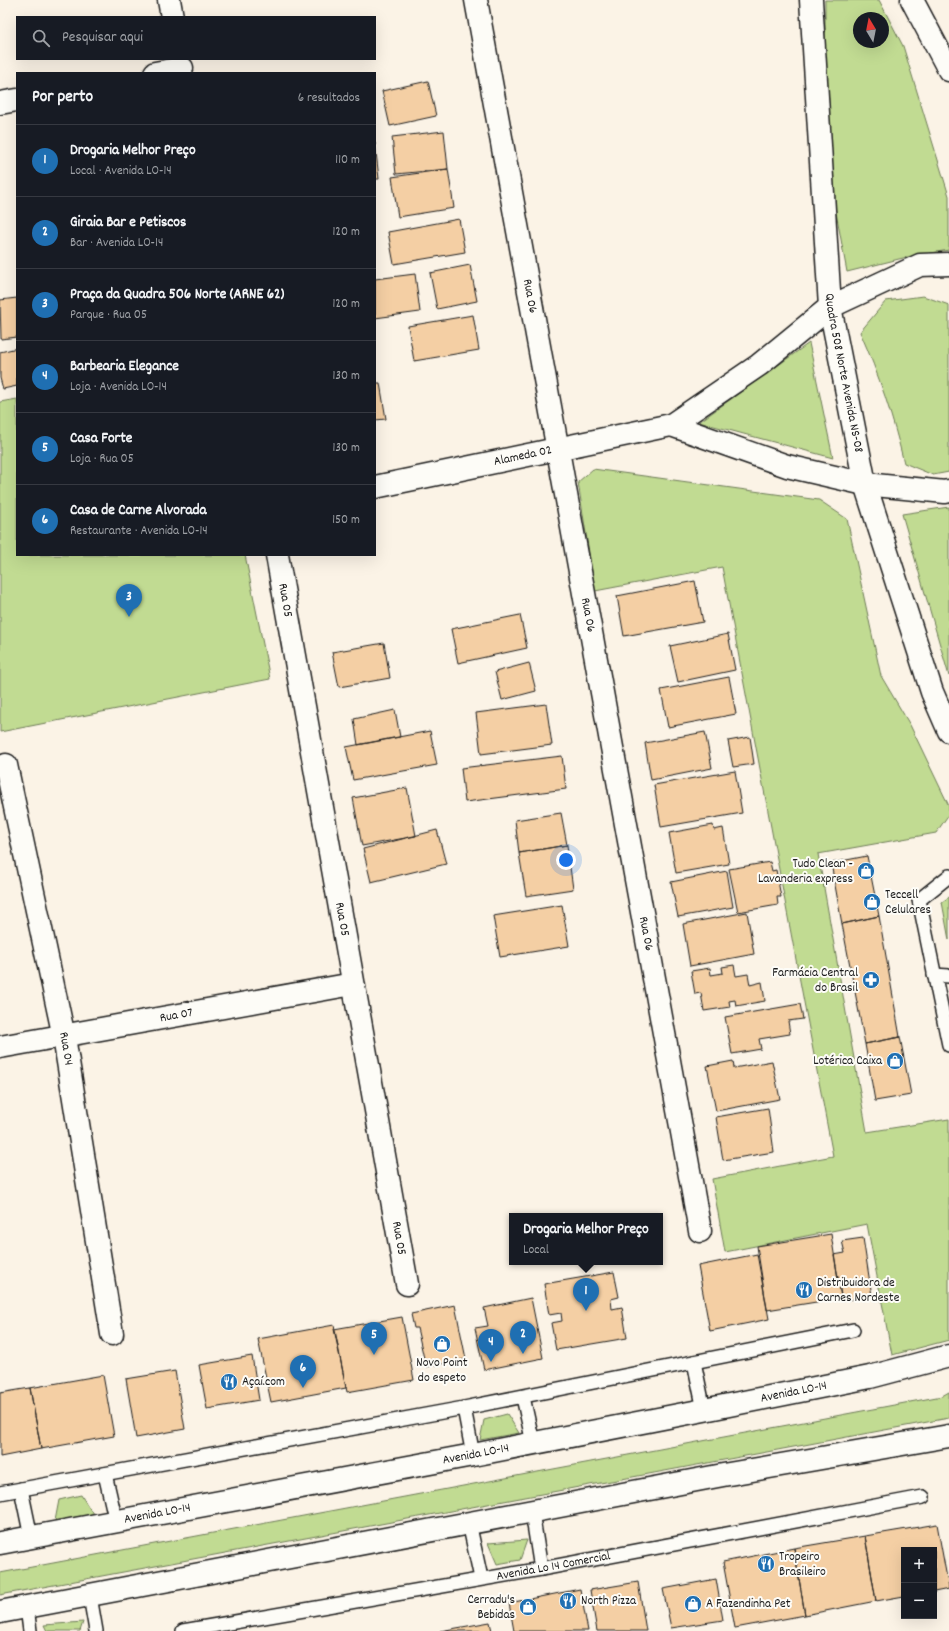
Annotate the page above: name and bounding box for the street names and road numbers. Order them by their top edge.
street label: Rua 06 [517,277,542,315]
street label: Quadra 508 Norte Avenida NS-08 [820,293,868,454]
street label: Alameda 02 [492,441,554,471]
street label: Rua 05 [273,582,297,619]
street label: Rua 06 [575,596,600,634]
street label: Rua 05 [330,901,354,938]
street label: Rua 06 [633,915,658,952]
street label: Rua 07 [158,1003,194,1028]
street label: Rua 04 [54,1030,78,1067]
street label: Rua 05 [386,1220,411,1257]
street label: Avenida LO-14 [759,1376,829,1408]
street label: Avenida LO-14 [441,1439,511,1470]
street label: Avenida LO-14 [122,1498,192,1529]
street label: Avenida Lo 14 Comercial [495,1547,612,1586]

